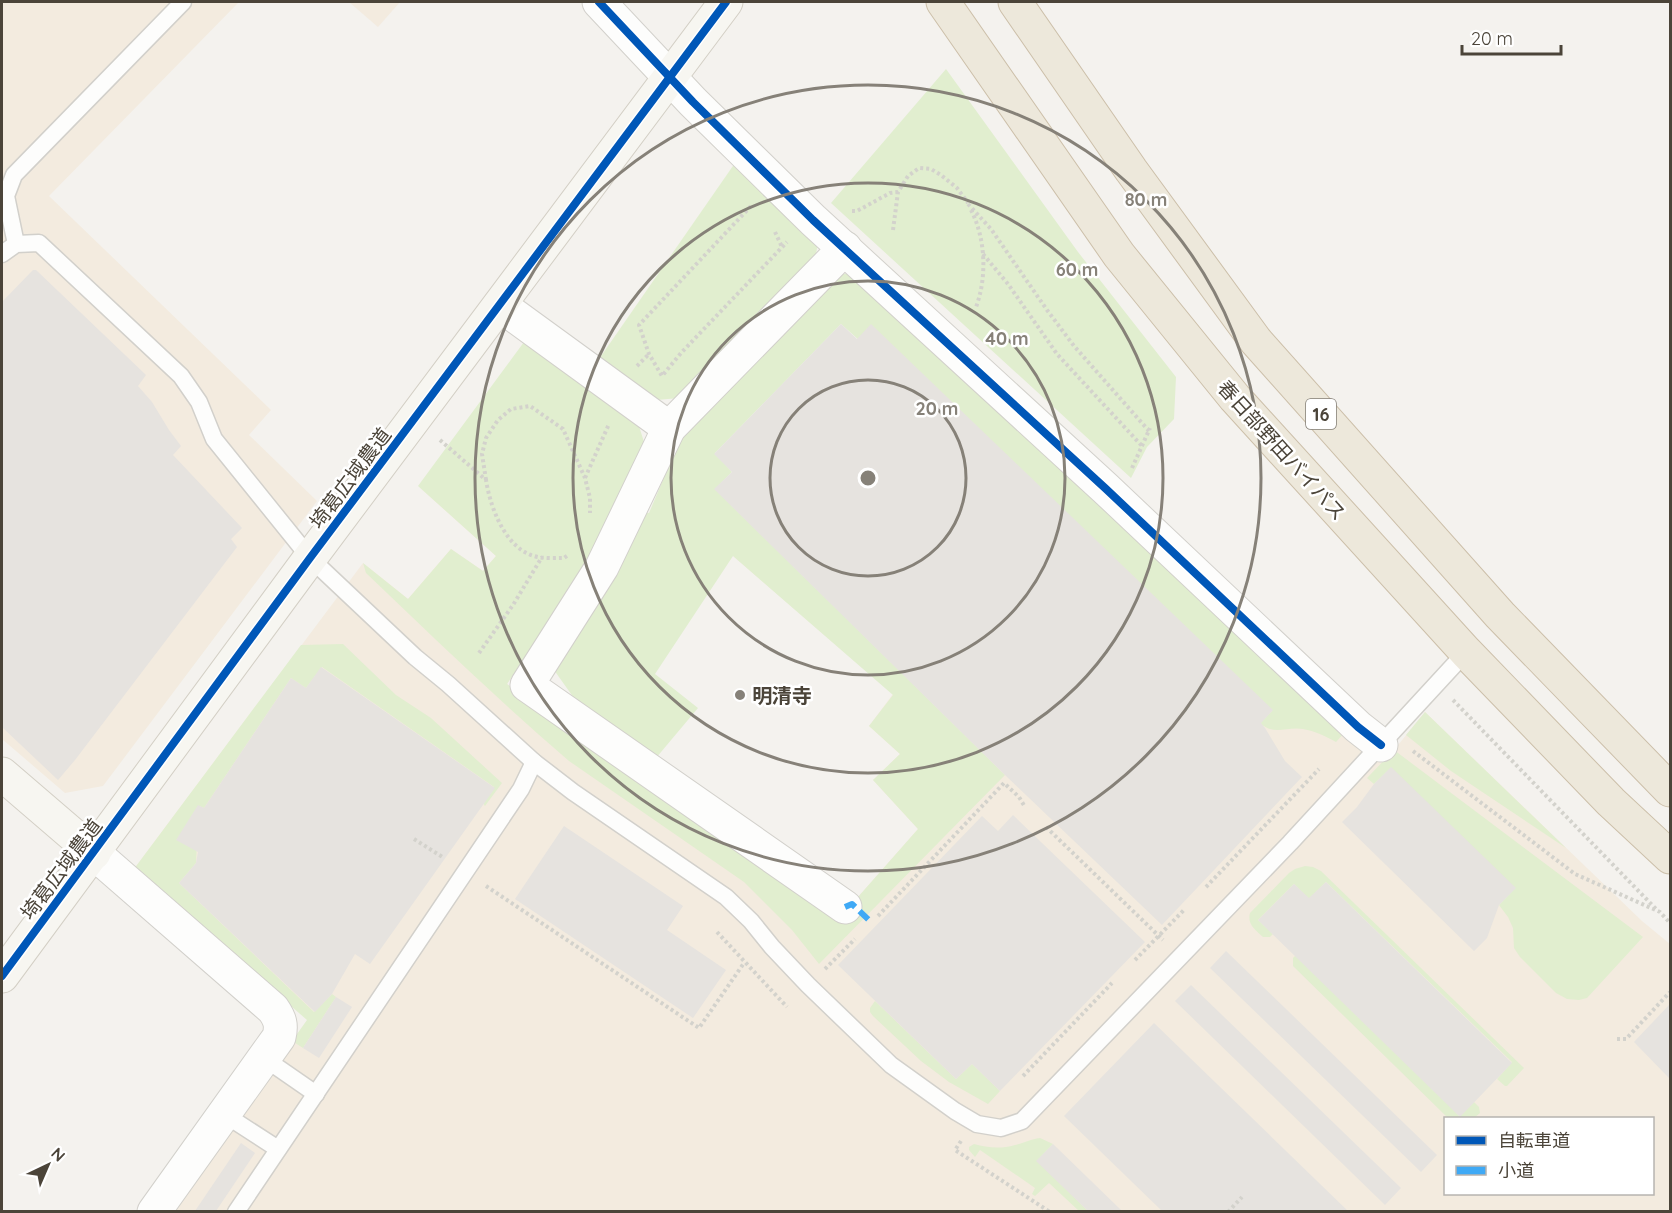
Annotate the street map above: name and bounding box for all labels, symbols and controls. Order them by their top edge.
scale bar [1462,18,1561,56]
text: 20 m [1471,27,1513,50]
text: 80 m [1125,188,1167,211]
text: 60 m [1056,258,1098,281]
text: 40 m [985,327,1029,350]
street label: 春日部野田バイパス [1213,375,1351,525]
text: 20 m [916,397,958,420]
road number: 16 [1306,399,1336,429]
street label: 埼葛広域農道 [304,423,396,533]
centre of rings [858,468,878,488]
place label: 明清寺 [752,683,812,708]
marker: 明清寺 [733,688,747,702]
street label: 埼葛広域農道 [15,814,107,924]
legend [1444,1117,1654,1195]
text: 自転車道 [1498,1129,1570,1152]
north arrow [18,1135,78,1195]
text: N [47,1143,70,1165]
text: 小道 [1498,1159,1534,1182]

